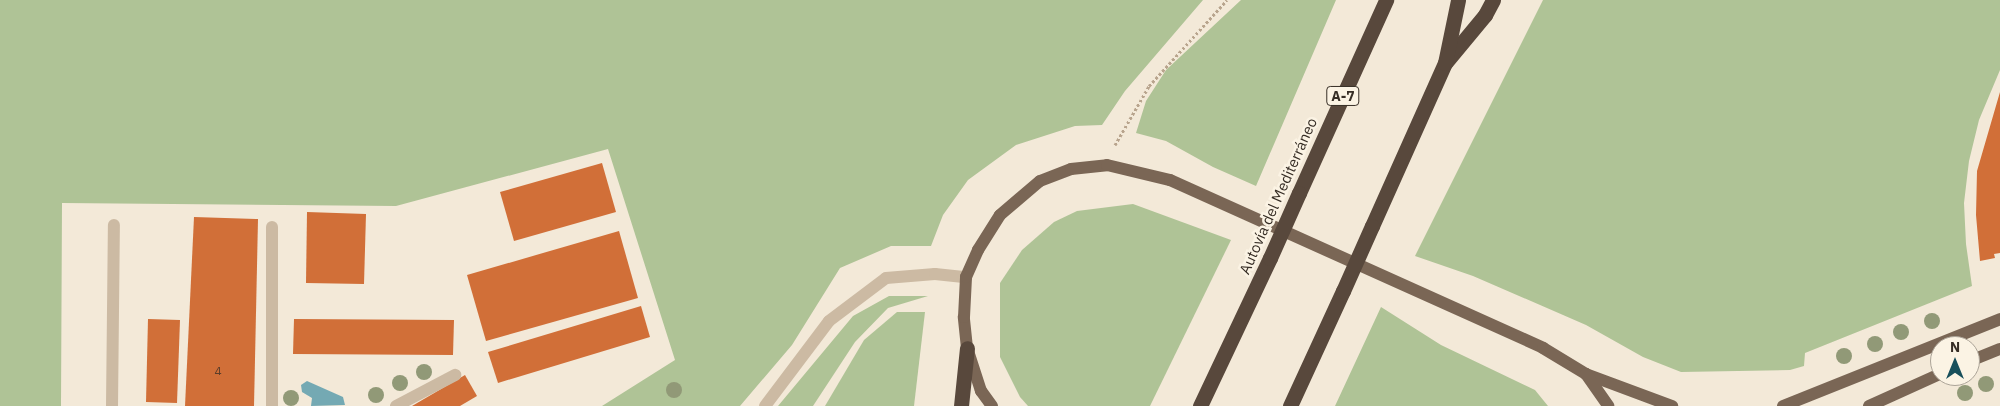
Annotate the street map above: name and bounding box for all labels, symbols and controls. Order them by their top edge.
road number: A-7 [1326,84,1360,108]
street label: Autovía del Mediterráneo [1235,115,1321,277]
north arrow [1930,336,1980,386]
text: N [1950,338,1960,356]
house number: 4 [214,364,222,378]

